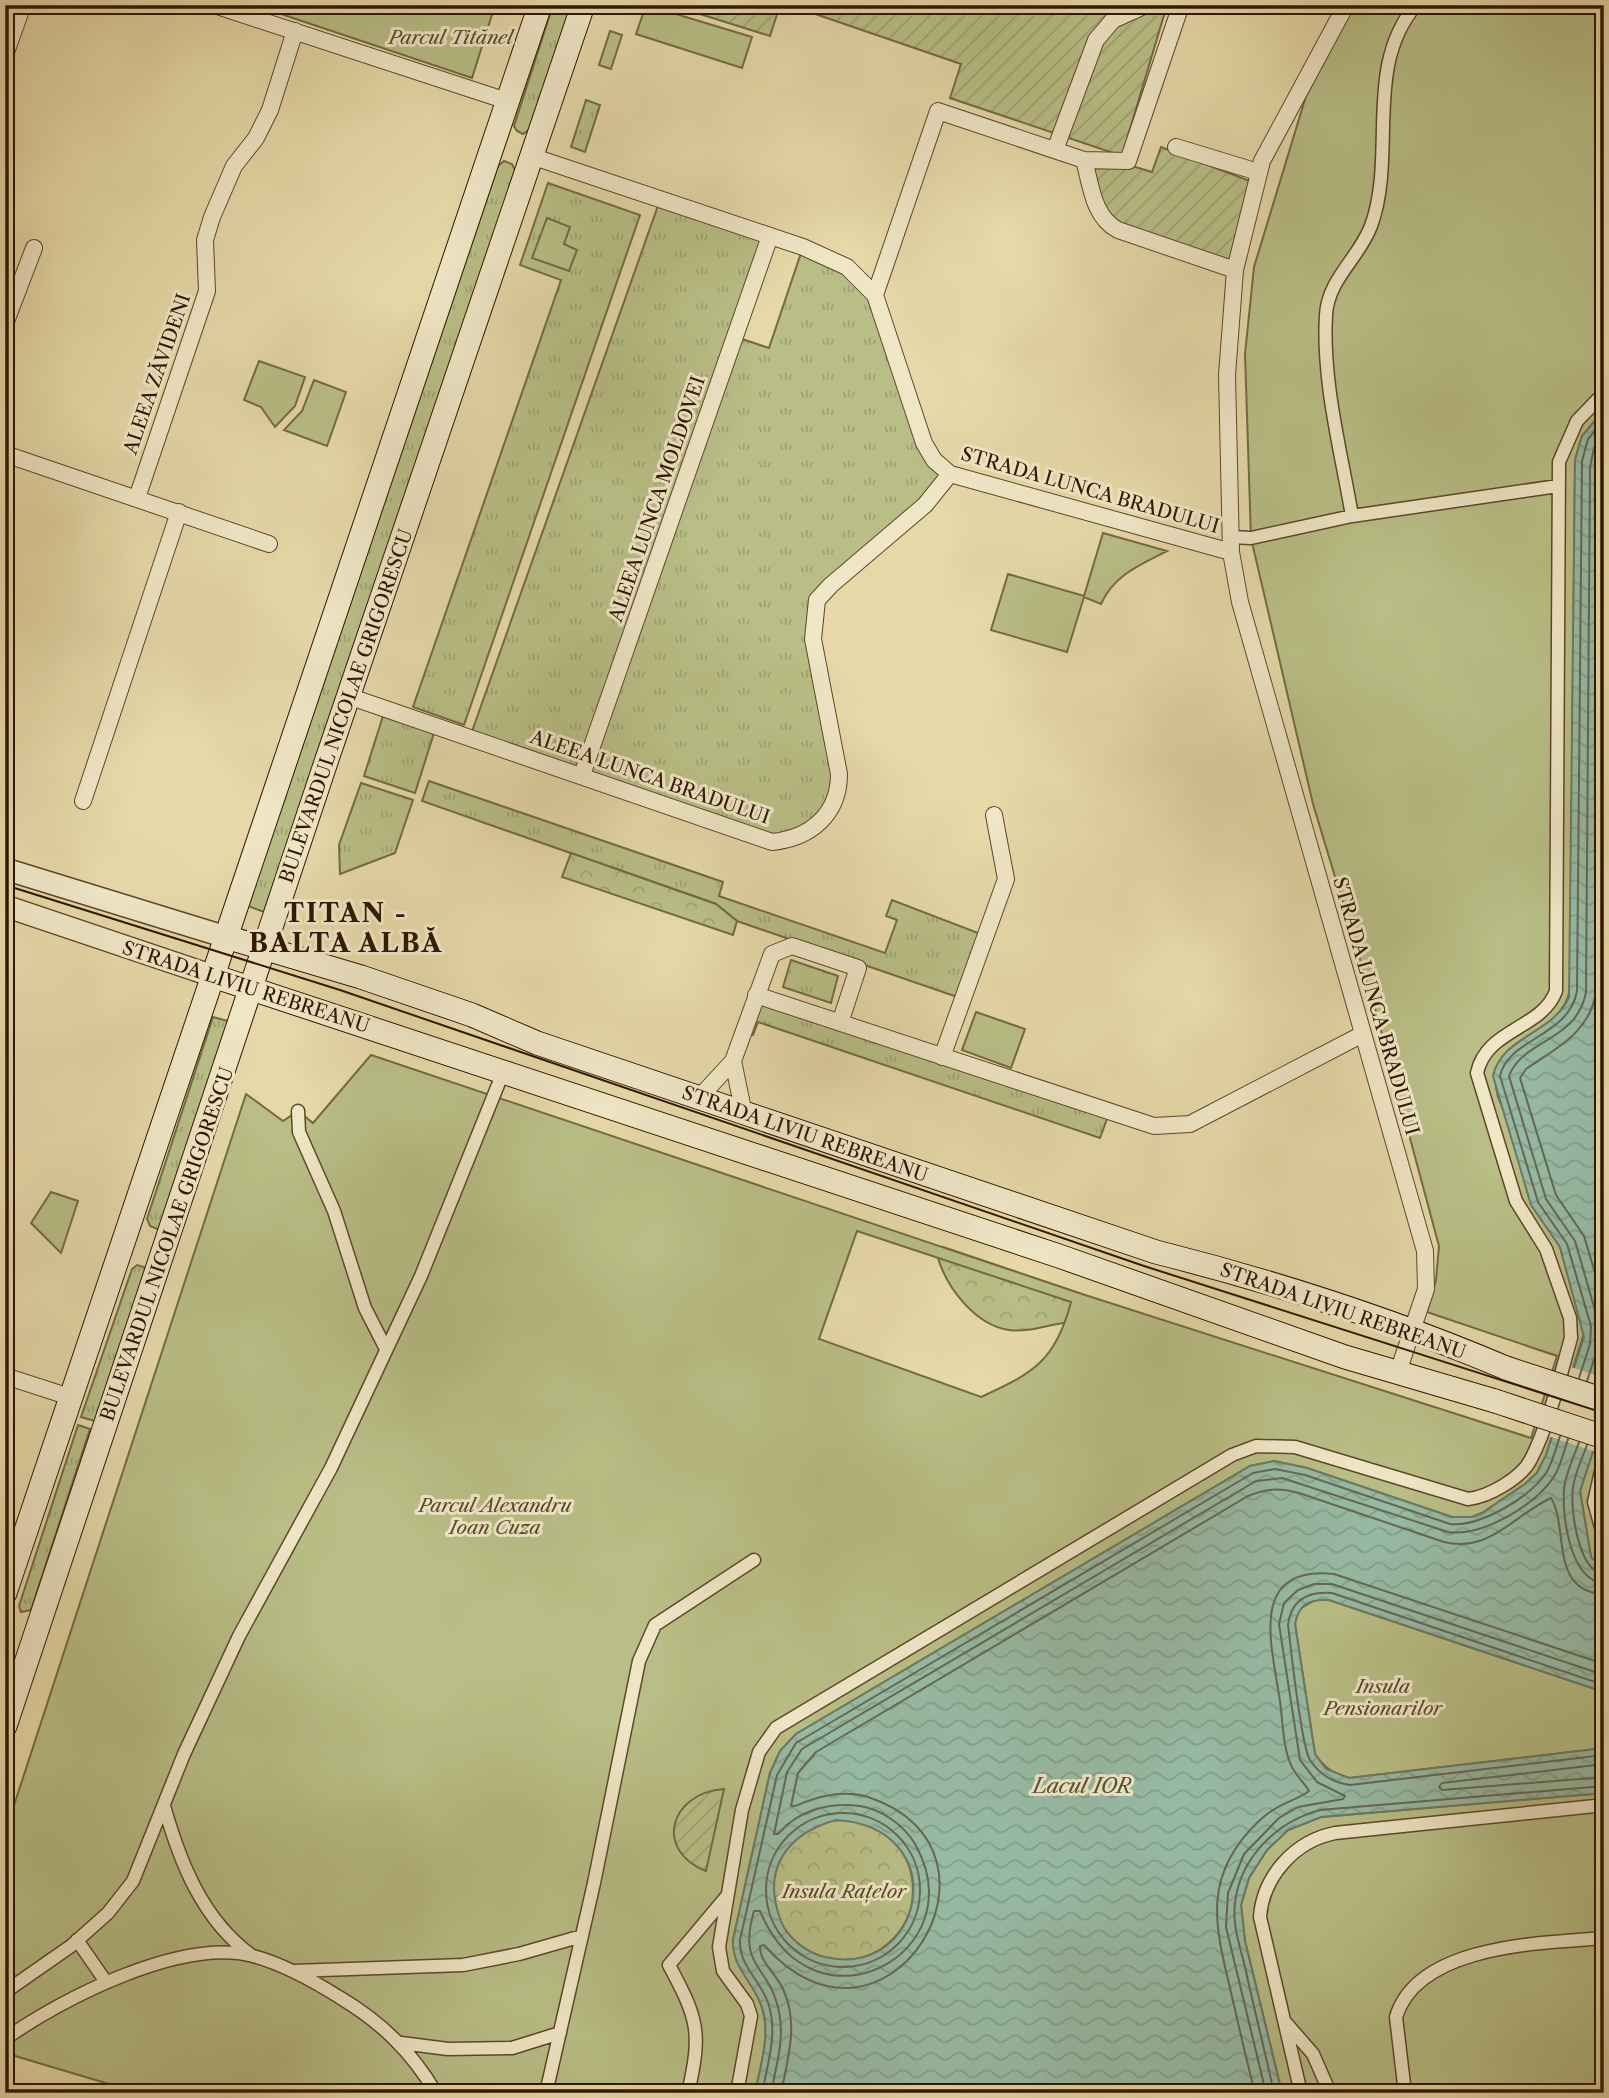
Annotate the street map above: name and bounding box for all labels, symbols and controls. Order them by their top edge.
park label: Parcul Titănel [387,26,515,49]
street label: ALEEA ZĂVIDENI [118,291,195,458]
street label: ALEEA LUNCA MOLDOVEI [604,373,710,626]
street label: STRADA LUNCA BRADULUI [958,442,1222,538]
street label: BULEVARDUL NICOLAE GRIGORESCU [274,526,418,886]
street label: ALEEA LUNCA BRADULUI [526,725,773,829]
street label: STRADA LUNCA BRADULUI [1328,874,1424,1138]
district label: TITAN - BALTA ALBĂ [249,897,443,959]
street label: STRADA LIVIU REBREANU [119,936,373,1038]
street label: BULEVARDUL NICOLAE GRIGORESCU [95,1064,239,1424]
street label: STRADA LIVIU REBREANU [679,1081,931,1187]
street label: STRADA LIVIU REBREANU [1217,1258,1469,1364]
park label: Parcul Alexandru Ioan Cuza [417,1494,572,1539]
park label: Insula Pensionarilor [1322,1675,1443,1720]
water label: Lacul IOR [1031,1773,1131,1798]
park label: Insula Rațelor [780,1880,907,1904]

